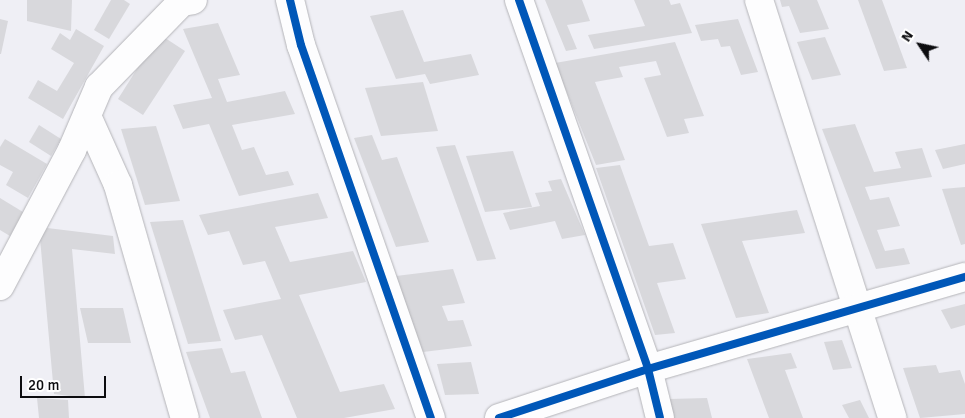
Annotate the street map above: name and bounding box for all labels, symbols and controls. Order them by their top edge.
north arrow [895,20,945,70]
text: N [897,28,917,45]
scale bar [22,366,109,398]
text: 20 m [28,376,59,394]

